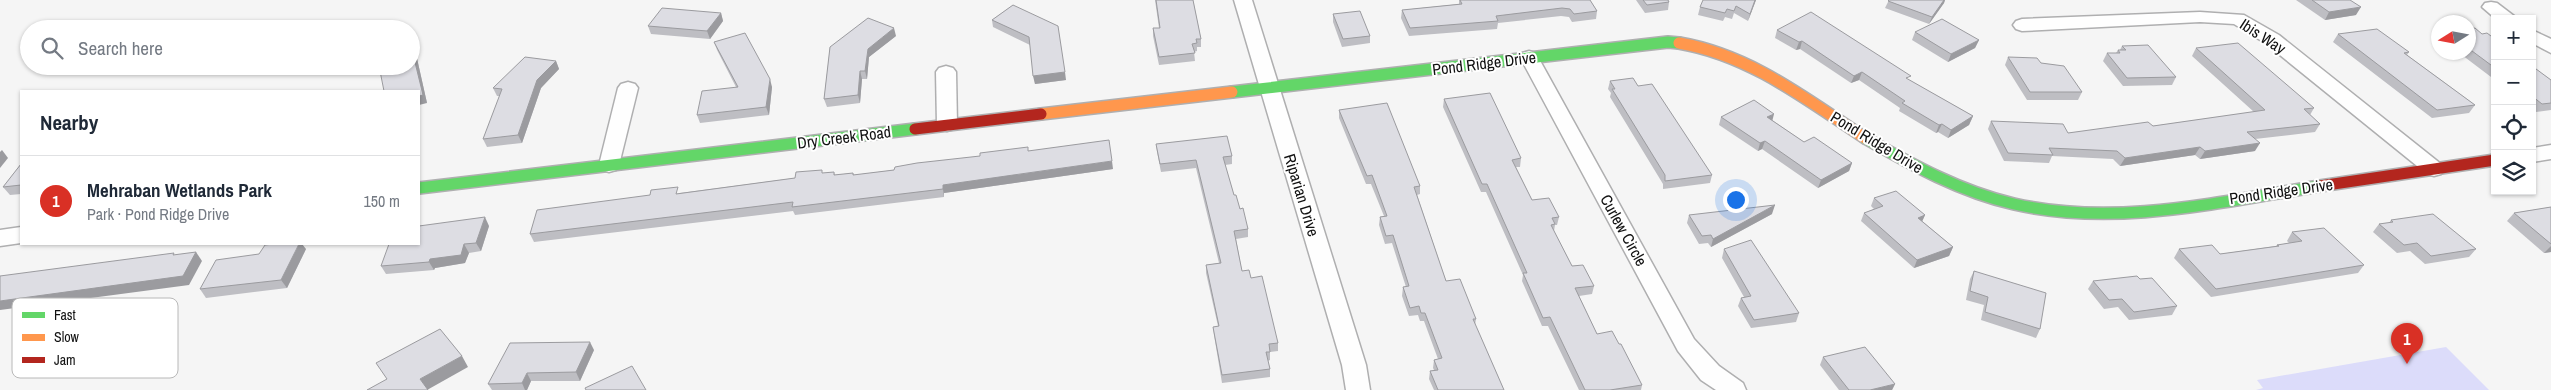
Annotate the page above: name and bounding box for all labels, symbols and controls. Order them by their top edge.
street label: Ibis Way [2236,13,2291,59]
north arrow [2431,15,2476,60]
map controls [2491,15,2536,195]
button: + [2491,15,2536,60]
search box [20,20,420,75]
icon: search [38,34,66,62]
text: Search here [78,35,163,61]
street label: Pond Ridge Drive [1431,46,1537,80]
button: − [2491,60,2536,105]
button: locate [2491,105,2536,150]
street label: Pond Ridge Drive [1827,106,1927,178]
text: Nearby [40,108,98,137]
street label: Dry Creek Road [796,120,892,154]
button: layers [2491,150,2536,195]
street label: Riparian Drive [1279,151,1325,239]
street label: Pond Ridge Drive [2228,173,2334,209]
text: Mehraban Wetlands Park [87,177,272,203]
your location [1723,187,1749,213]
text: 1 [52,190,60,212]
text: 150 m [364,190,400,212]
street label: Curlew Circle [1595,190,1653,270]
text: Park · Pond Ridge Drive [87,203,229,225]
legend [12,298,178,378]
text: Fast [54,306,76,324]
pin: 1 [2391,323,2423,364]
text: Slow [54,328,80,346]
text: Jam [54,351,76,369]

